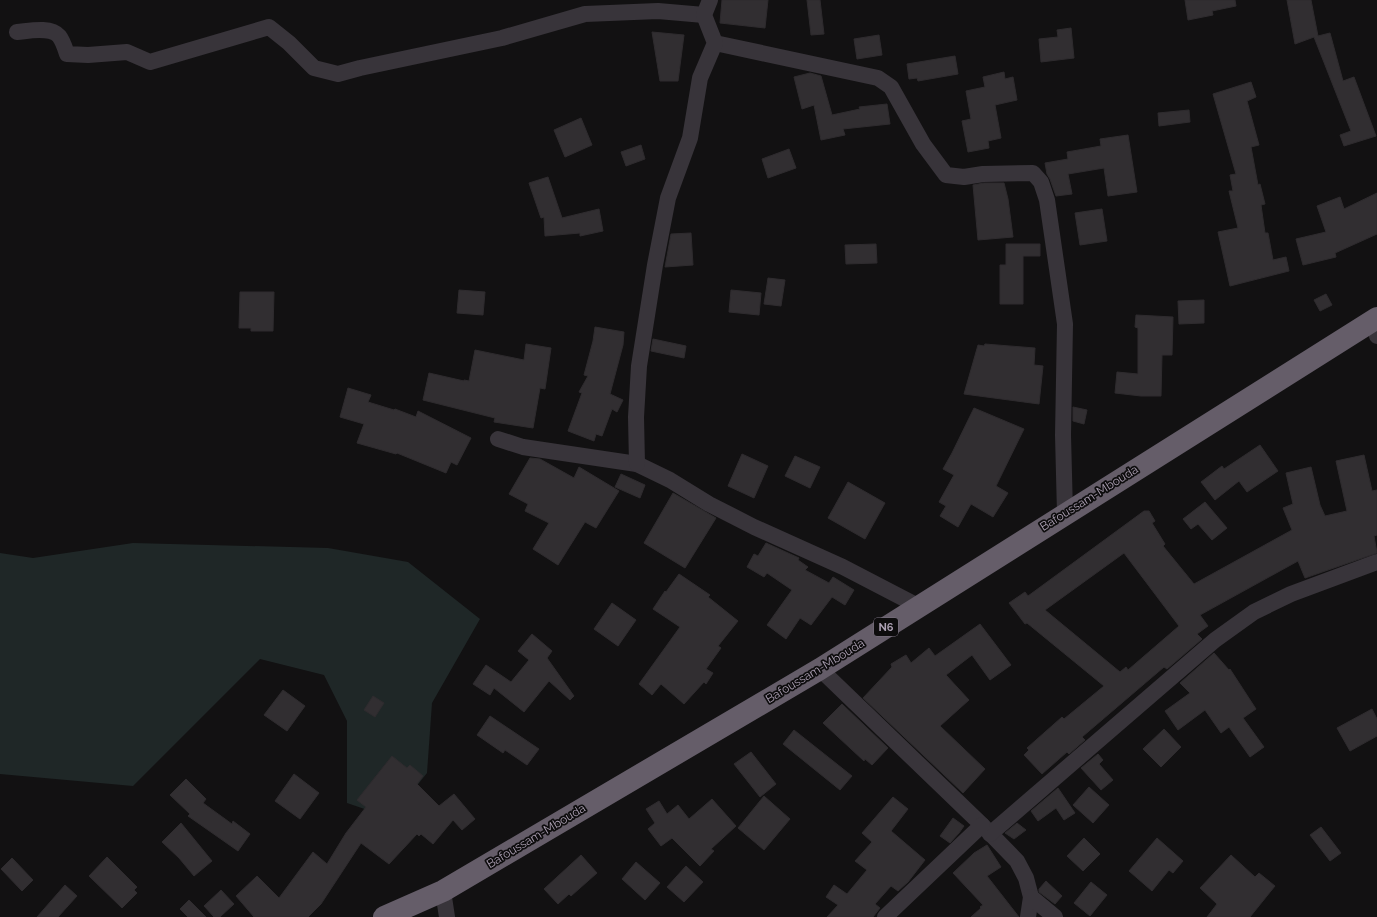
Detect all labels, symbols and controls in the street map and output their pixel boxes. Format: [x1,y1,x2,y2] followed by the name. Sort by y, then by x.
[1037,462,1141,534] street label: Bafoussam-Mbouda
[874,618,898,636] road number: N6
[763,636,867,706] street label: Bafoussam-Mbouda
[484,801,588,871] street label: Bafoussam-Mbouda

